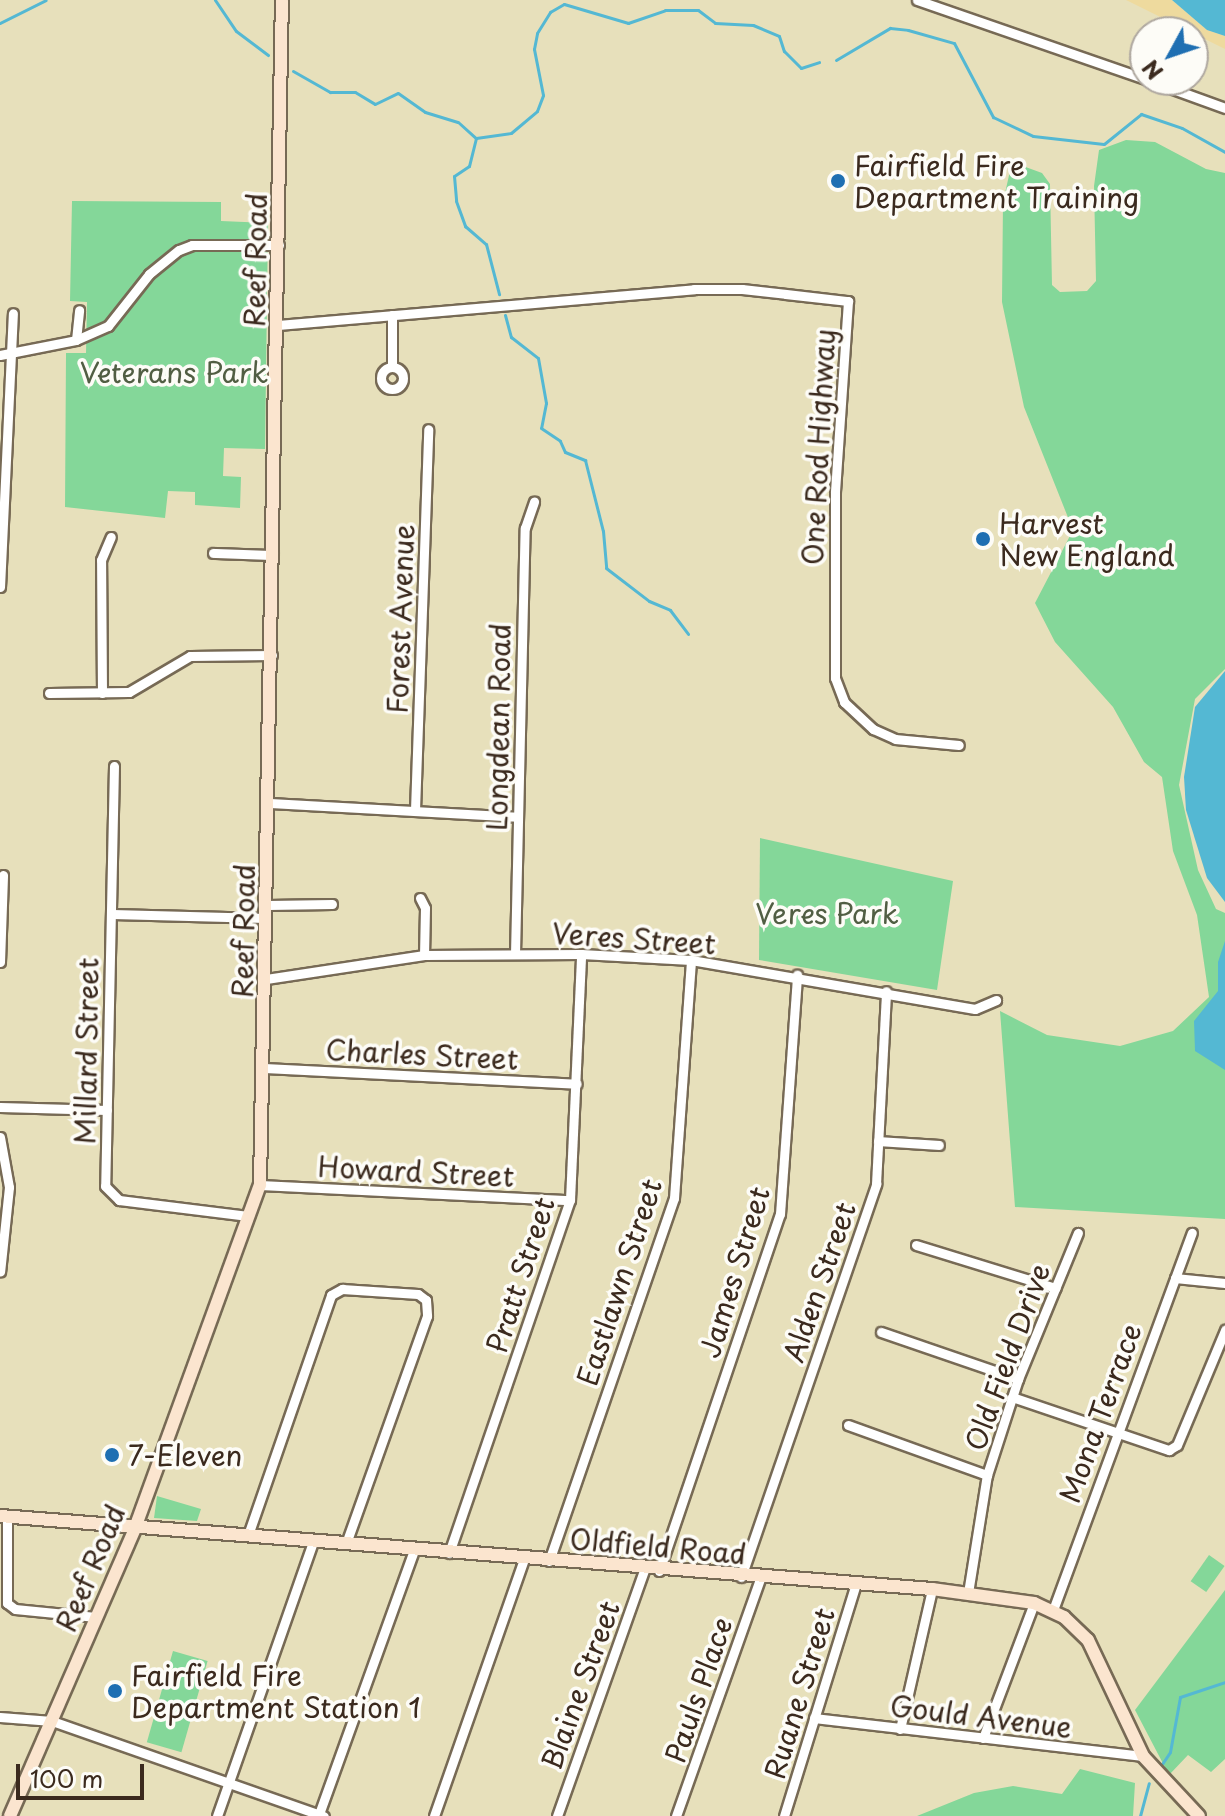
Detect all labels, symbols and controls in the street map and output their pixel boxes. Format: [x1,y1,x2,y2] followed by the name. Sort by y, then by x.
[1129,16,1209,96] north arrow
[1134,53,1170,88] text: N
[854,148,1139,214] place label: Fairfield Fire Department Training
[829,172,847,190] marker: Fairfield Fire Department Training
[237,191,273,329] street label: Reef Road
[795,325,841,569] street label: One Rod Highway
[80,355,268,389] park label: Veterans Park
[999,506,1176,572] place label: Harvest New England
[380,524,420,714] street label: Forest Avenue
[974,530,992,548] marker: Harvest New England
[479,624,517,830] street label: Longdean Road
[225,862,261,1000] street label: Reef Road
[755,896,899,930] park label: Veres Park
[550,915,718,961] street label: Veres Street
[68,956,104,1146] street label: Millard Street
[324,1032,520,1076] street label: Charles Street
[316,1149,516,1193] street label: Howard Street
[570,1175,668,1389] street label: Eastlawn Street
[692,1182,776,1362] street label: James Street
[479,1193,561,1357] street label: Pratt Street
[776,1197,862,1367] street label: Alden Street
[957,1257,1057,1457] street label: Old Field Drive
[1052,1320,1148,1506] street label: Mona Terrace
[128,1438,242,1472] place label: 7-Eleven
[103,1446,121,1464] marker: 7-Eleven
[48,1498,132,1638] street label: Reef Road
[568,1522,748,1570] street label: Oldfield Road
[534,1596,626,1774] street label: Blaine Street
[757,1603,841,1783] street label: Ruane Street
[658,1613,738,1767] street label: Pauls Place
[131,1658,421,1724] place label: Fairfield Fire Department Station 1
[106,1682,124,1700] marker: Fairfield Fire Department Station 1
[888,1688,1074,1744] street label: Gould Avenue
[20,1748,148,1798] scale bar
[30,1760,103,1796] text: 100 m

